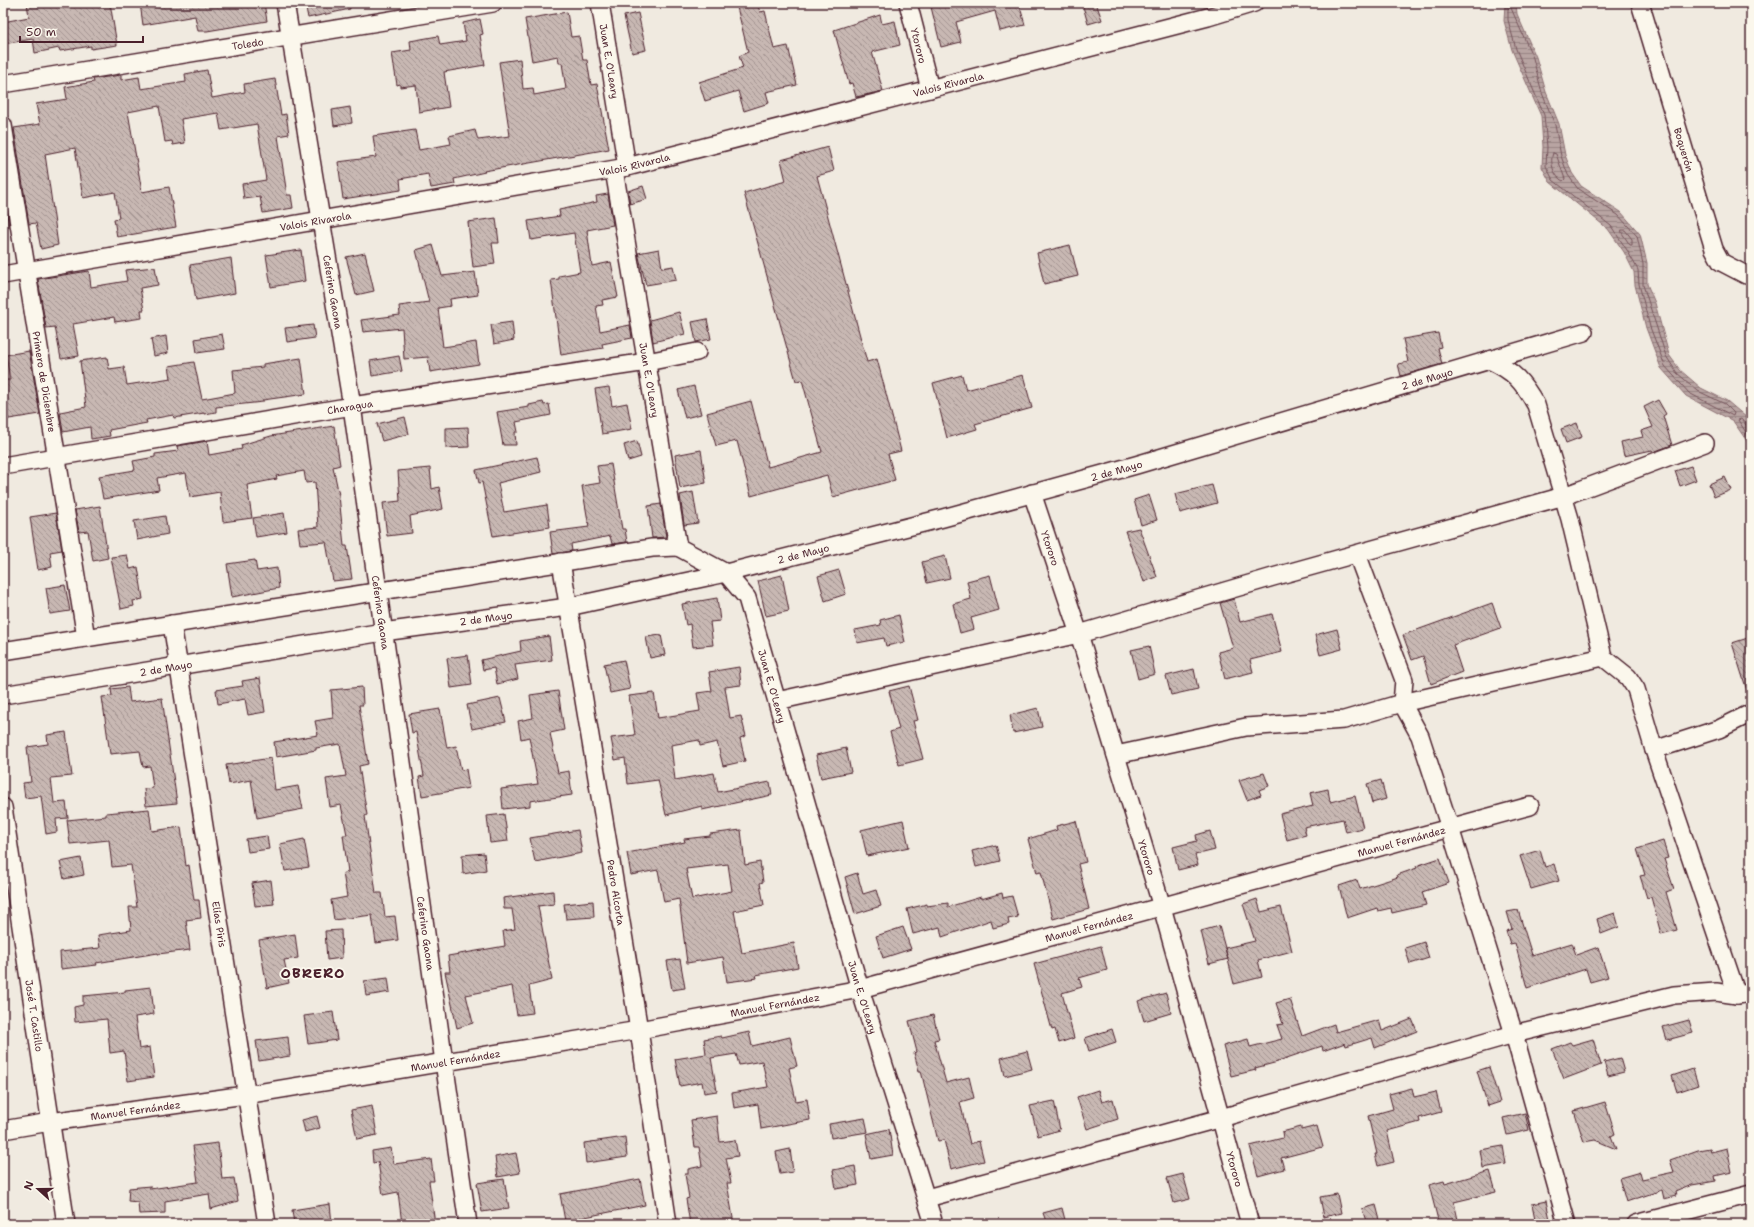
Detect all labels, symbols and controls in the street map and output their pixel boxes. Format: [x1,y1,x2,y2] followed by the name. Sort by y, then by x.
[20,18,143,44] scale bar
[597,23,622,100] street label: Juan E. O'Leary
[26,24,56,40] text: 50 m
[908,27,929,65] street label: Ytororo
[231,35,265,53] street label: Toledo
[912,69,986,100] street label: Valois Rivarola
[1671,126,1696,173] street label: Boquerón
[598,150,672,179] street label: Valois Rivarola
[279,209,353,234] street label: Valois Rivarola
[320,254,345,331] street label: Ceferino Gaona
[29,330,59,434] street label: Primero de Diciembre
[636,342,662,419] street label: Juan E. O'Leary
[1400,365,1454,393] street label: 2 de Mayo
[326,397,375,417] street label: Charagua
[1089,458,1144,484] street label: 2 de Mayo
[1038,529,1062,567] street label: Ytororo
[776,541,831,567] street label: 2 de Mayo
[369,574,392,651] street label: Ceferino Gaona
[459,609,513,629] street label: 2 de Mayo
[755,648,789,725] street label: Juan E. O'Leary
[139,658,193,679] street label: 2 de Mayo
[1356,823,1447,860] street label: Manuel Fernández
[1135,838,1158,877] street label: Ytororo
[604,859,628,927] street label: Pedro Alcorta
[414,895,437,972] street label: Ceferino Gaona
[209,900,229,948] street label: Elías Piris
[1044,909,1135,945] street label: Manuel Fernández
[845,959,880,1036] street label: Juan E. O'Leary
[281,964,345,982] district label: OBRERO
[22,979,46,1053] street label: José T. Castillo
[729,991,821,1020] street label: Manuel Fernández
[410,1047,502,1075] street label: Manuel Fernández
[90,1098,181,1123] street label: Manuel Fernández
[1223,1150,1245,1189] street label: Ytororo
[18,1169,58,1209] north arrow
[21,1179,38,1192] text: N

